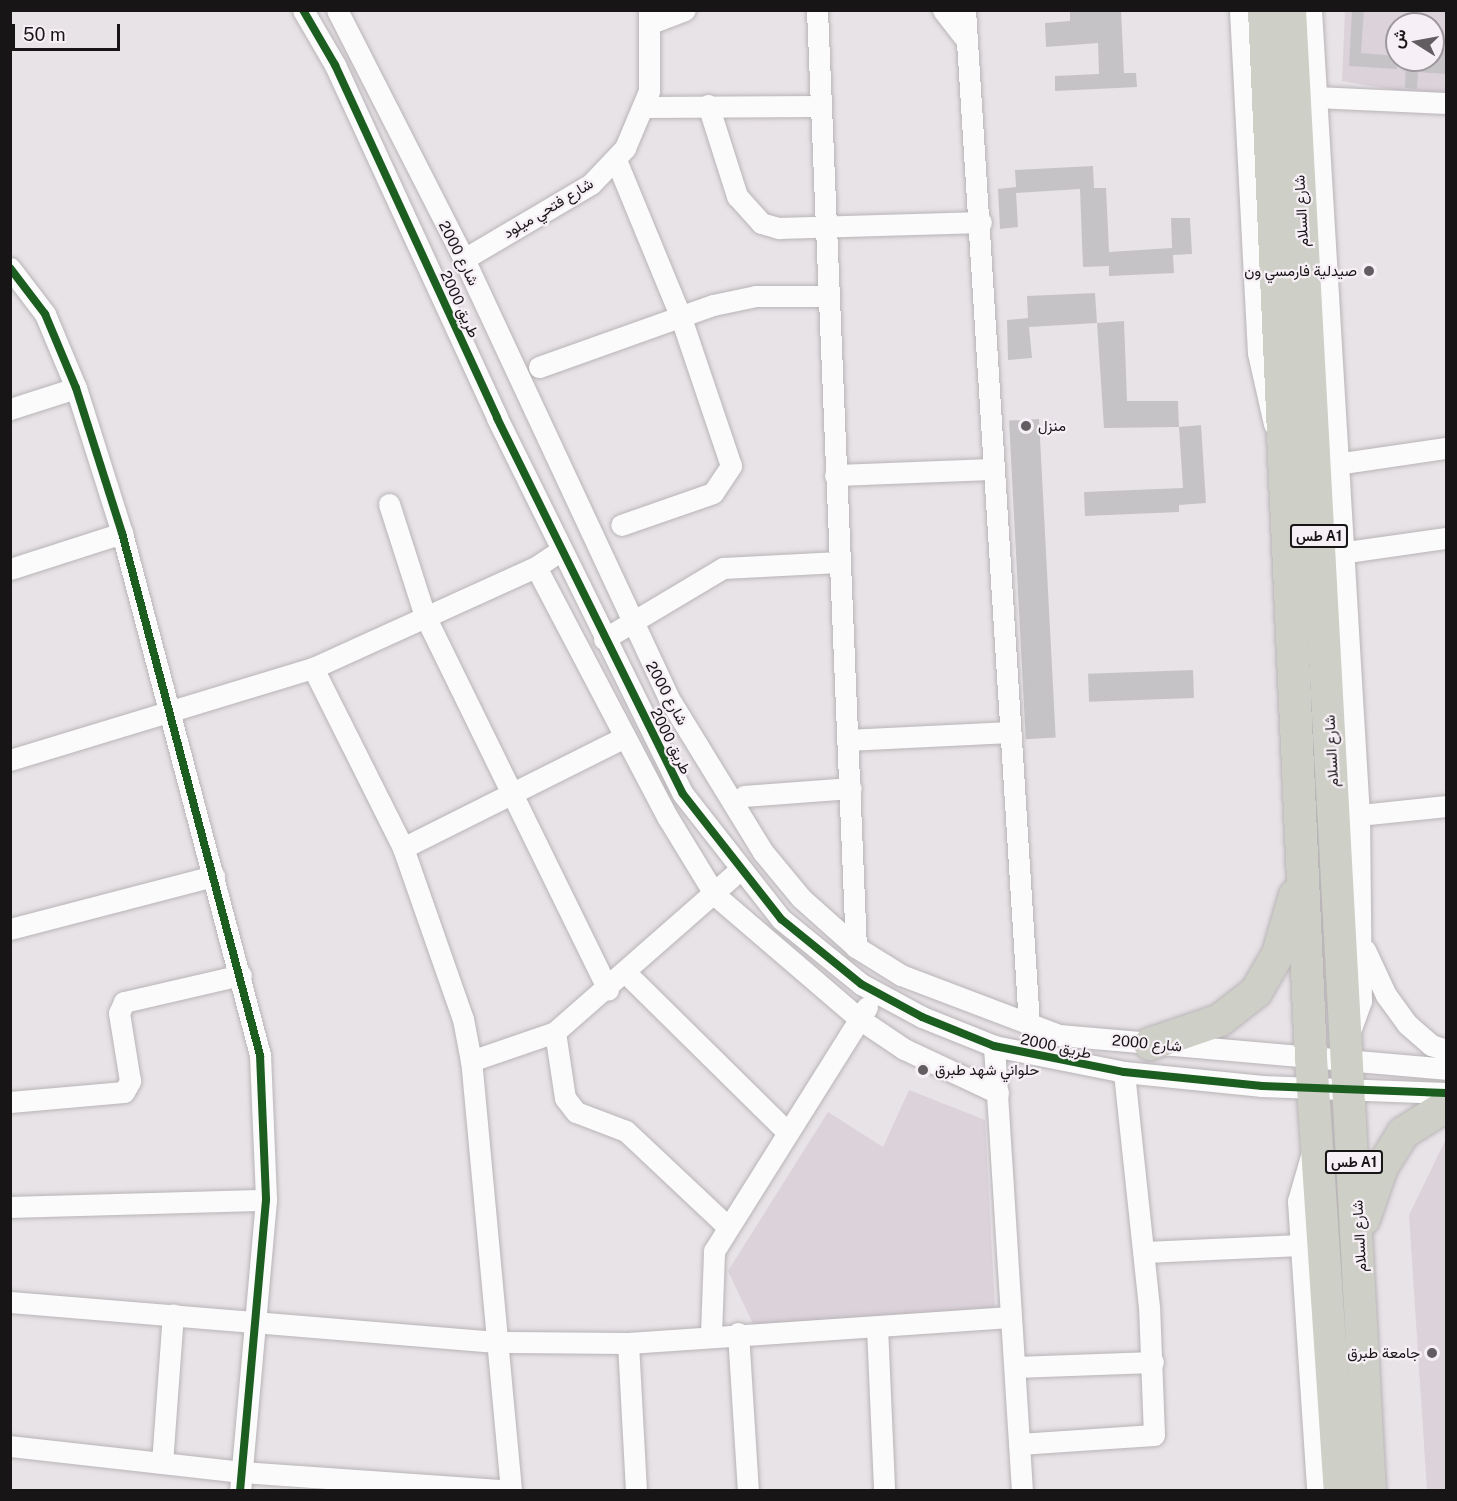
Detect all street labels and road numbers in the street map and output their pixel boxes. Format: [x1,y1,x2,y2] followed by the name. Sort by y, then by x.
[500,174,596,242] street label: شارع فتحي ميلود
[1290,174,1312,248] street label: شارع السلام
[435,218,483,288] street label: شارع 2000
[437,268,483,340] street label: طريق 2000
[1289,525,1349,547] road number: طس A1
[642,658,692,728] street label: شارع 2000
[647,705,695,777] street label: طريق 2000
[1320,714,1342,788] street label: شارع السلام
[1019,1030,1093,1062] street label: طريق 2000
[1111,1031,1183,1055] street label: شارع 2000
[1324,1151,1384,1173] road number: طس A1
[1348,1199,1370,1273] street label: شارع السلام

